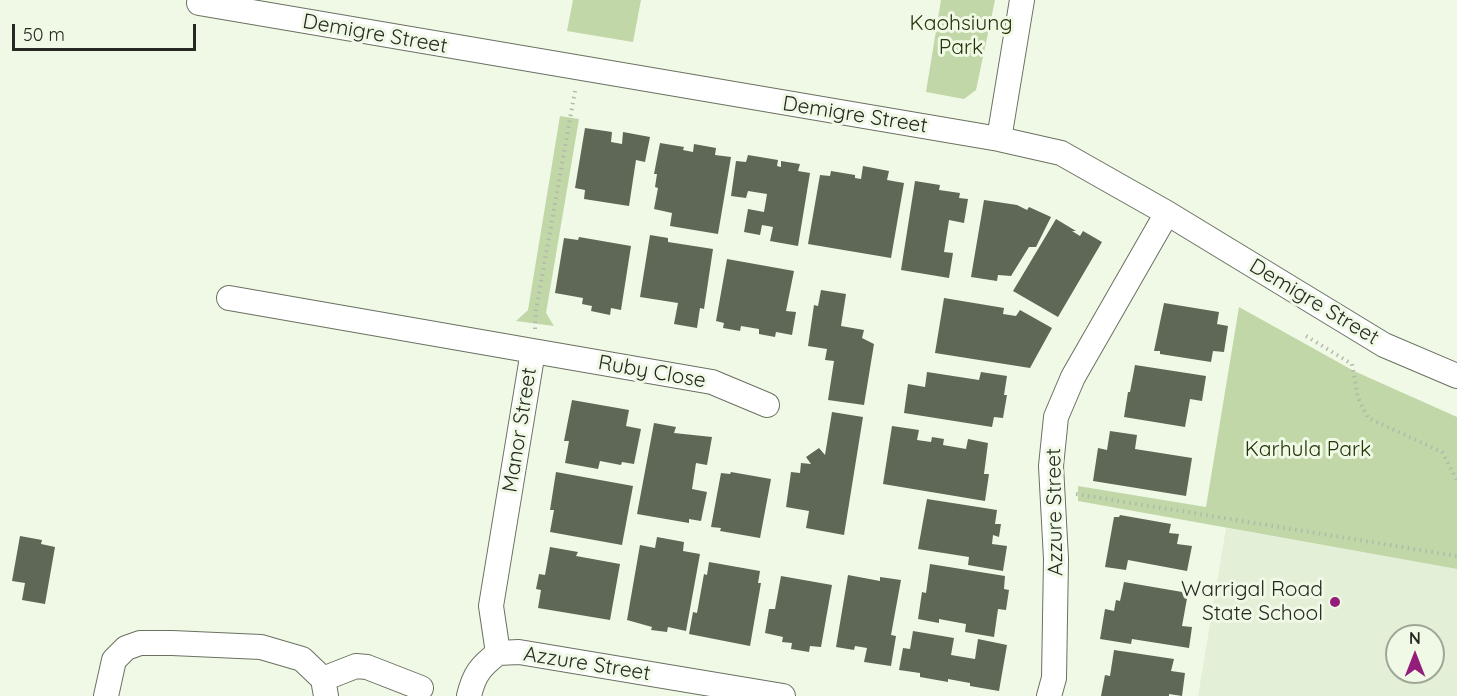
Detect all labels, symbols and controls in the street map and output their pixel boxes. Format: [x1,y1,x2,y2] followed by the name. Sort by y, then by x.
[301,9,449,59] street label: Demigre Street
[909,11,1013,61] park label: Kaohsiung Park
[15,12,200,50] scale bar
[23,23,65,46] text: 50 m
[781,91,929,139] street label: Demigre Street
[1245,253,1383,351] street label: Demigre Street
[596,350,708,394] street label: Ruby Close
[498,366,542,494] street label: Manor Street
[1245,437,1371,463] park label: Karhula Park
[1041,448,1069,576] street label: Azzure Street
[1181,577,1323,627] place label: Warrigal Road State School
[1328,595,1342,609] marker: Warrigal Road State School
[1385,624,1445,684] north arrow
[1409,628,1421,648] text: N
[522,642,652,686] street label: Azzure Street

